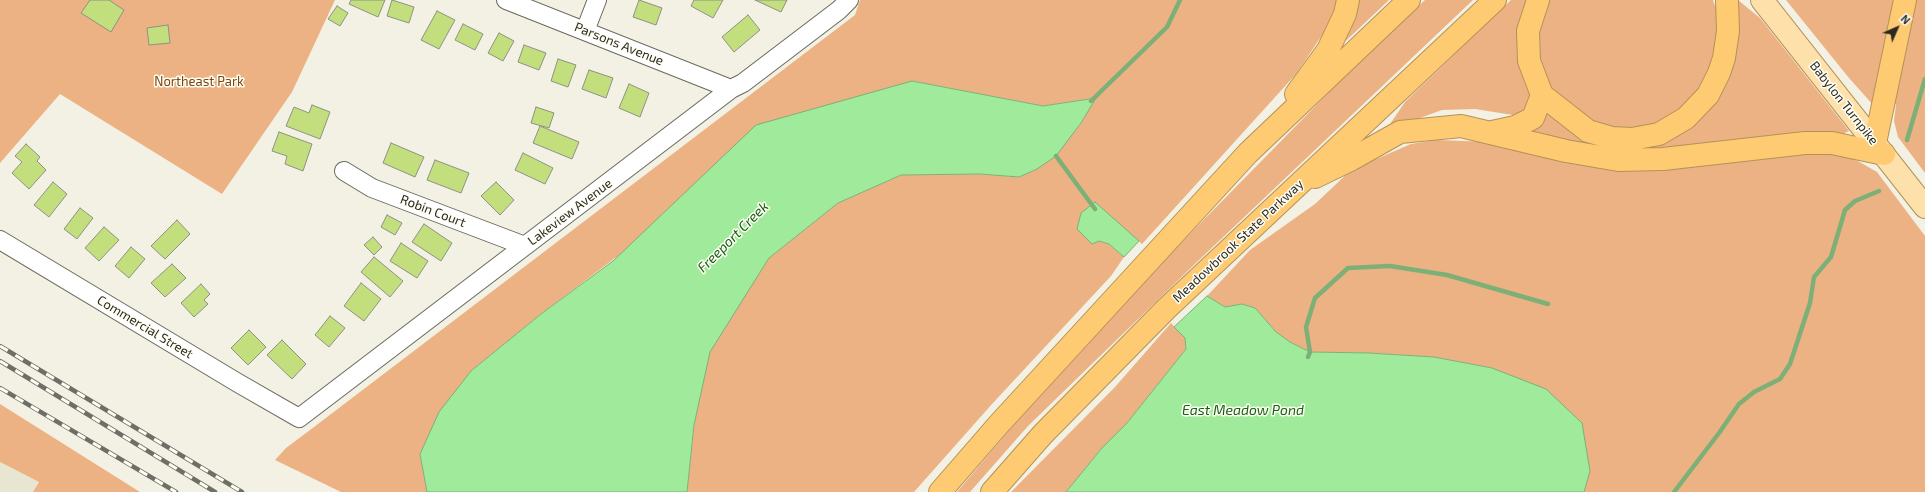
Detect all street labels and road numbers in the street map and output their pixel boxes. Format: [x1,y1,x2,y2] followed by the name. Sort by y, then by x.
[572,19,666,69] street label: Parsons Avenue
[1806,58,1882,148] street label: Babylon Turnpike
[525,175,615,249] street label: Lakeview Avenue
[1169,176,1307,306] street label: Meadowbrook State Parkway
[398,191,468,231] street label: Robin Court
[94,292,196,362] street label: Commercial Street

